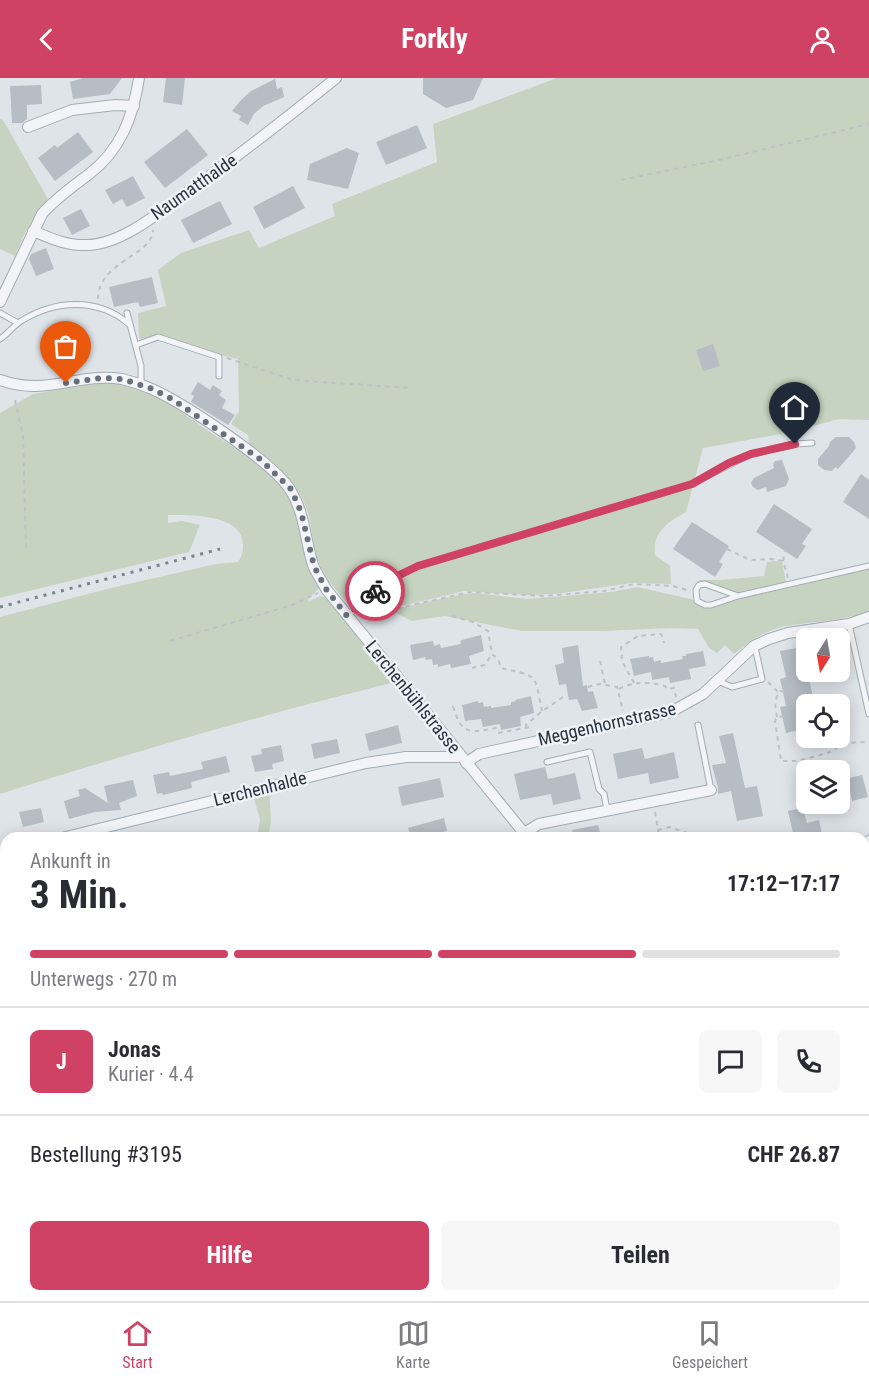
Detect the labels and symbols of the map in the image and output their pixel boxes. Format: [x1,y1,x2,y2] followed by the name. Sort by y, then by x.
[147,149,241,224] street label: Naumatthalde
[40,321,91,383] pin
[769,382,820,444] pin
[345,561,405,621] courier
[796,628,850,682] north arrow
[361,636,465,757] street label: Lerchenbühlstrasse
[536,697,678,750] street label: Meggenhornstrasse
[211,767,309,810] street label: Lerchenhalde

